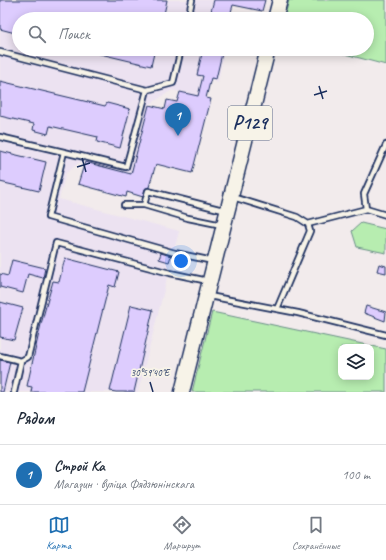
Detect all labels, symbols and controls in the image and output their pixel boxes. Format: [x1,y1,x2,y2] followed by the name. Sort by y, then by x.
[12,12,374,56] search box
[26,23,48,45] icon: search
[58,25,90,44] text: Поиск
[165,103,191,136] pin: 1
[228,106,272,140] road number: Р129
[171,251,191,271] your location
[338,344,374,380] map controls
[338,344,374,380] button: layers
[131,366,171,379] text: 30°59'40"E
[16,408,54,429] text: Рядом
[54,457,105,476] text: Строй Ка
[26,467,32,483] text: 1
[342,467,370,483] text: 100 m
[54,476,194,492] text: Магазин · вуліца Фядзюнінскага
[46,514,71,552] tab: Карта
[164,514,200,552] tab: Маршрут
[292,514,340,552] tab: Сохранённые

